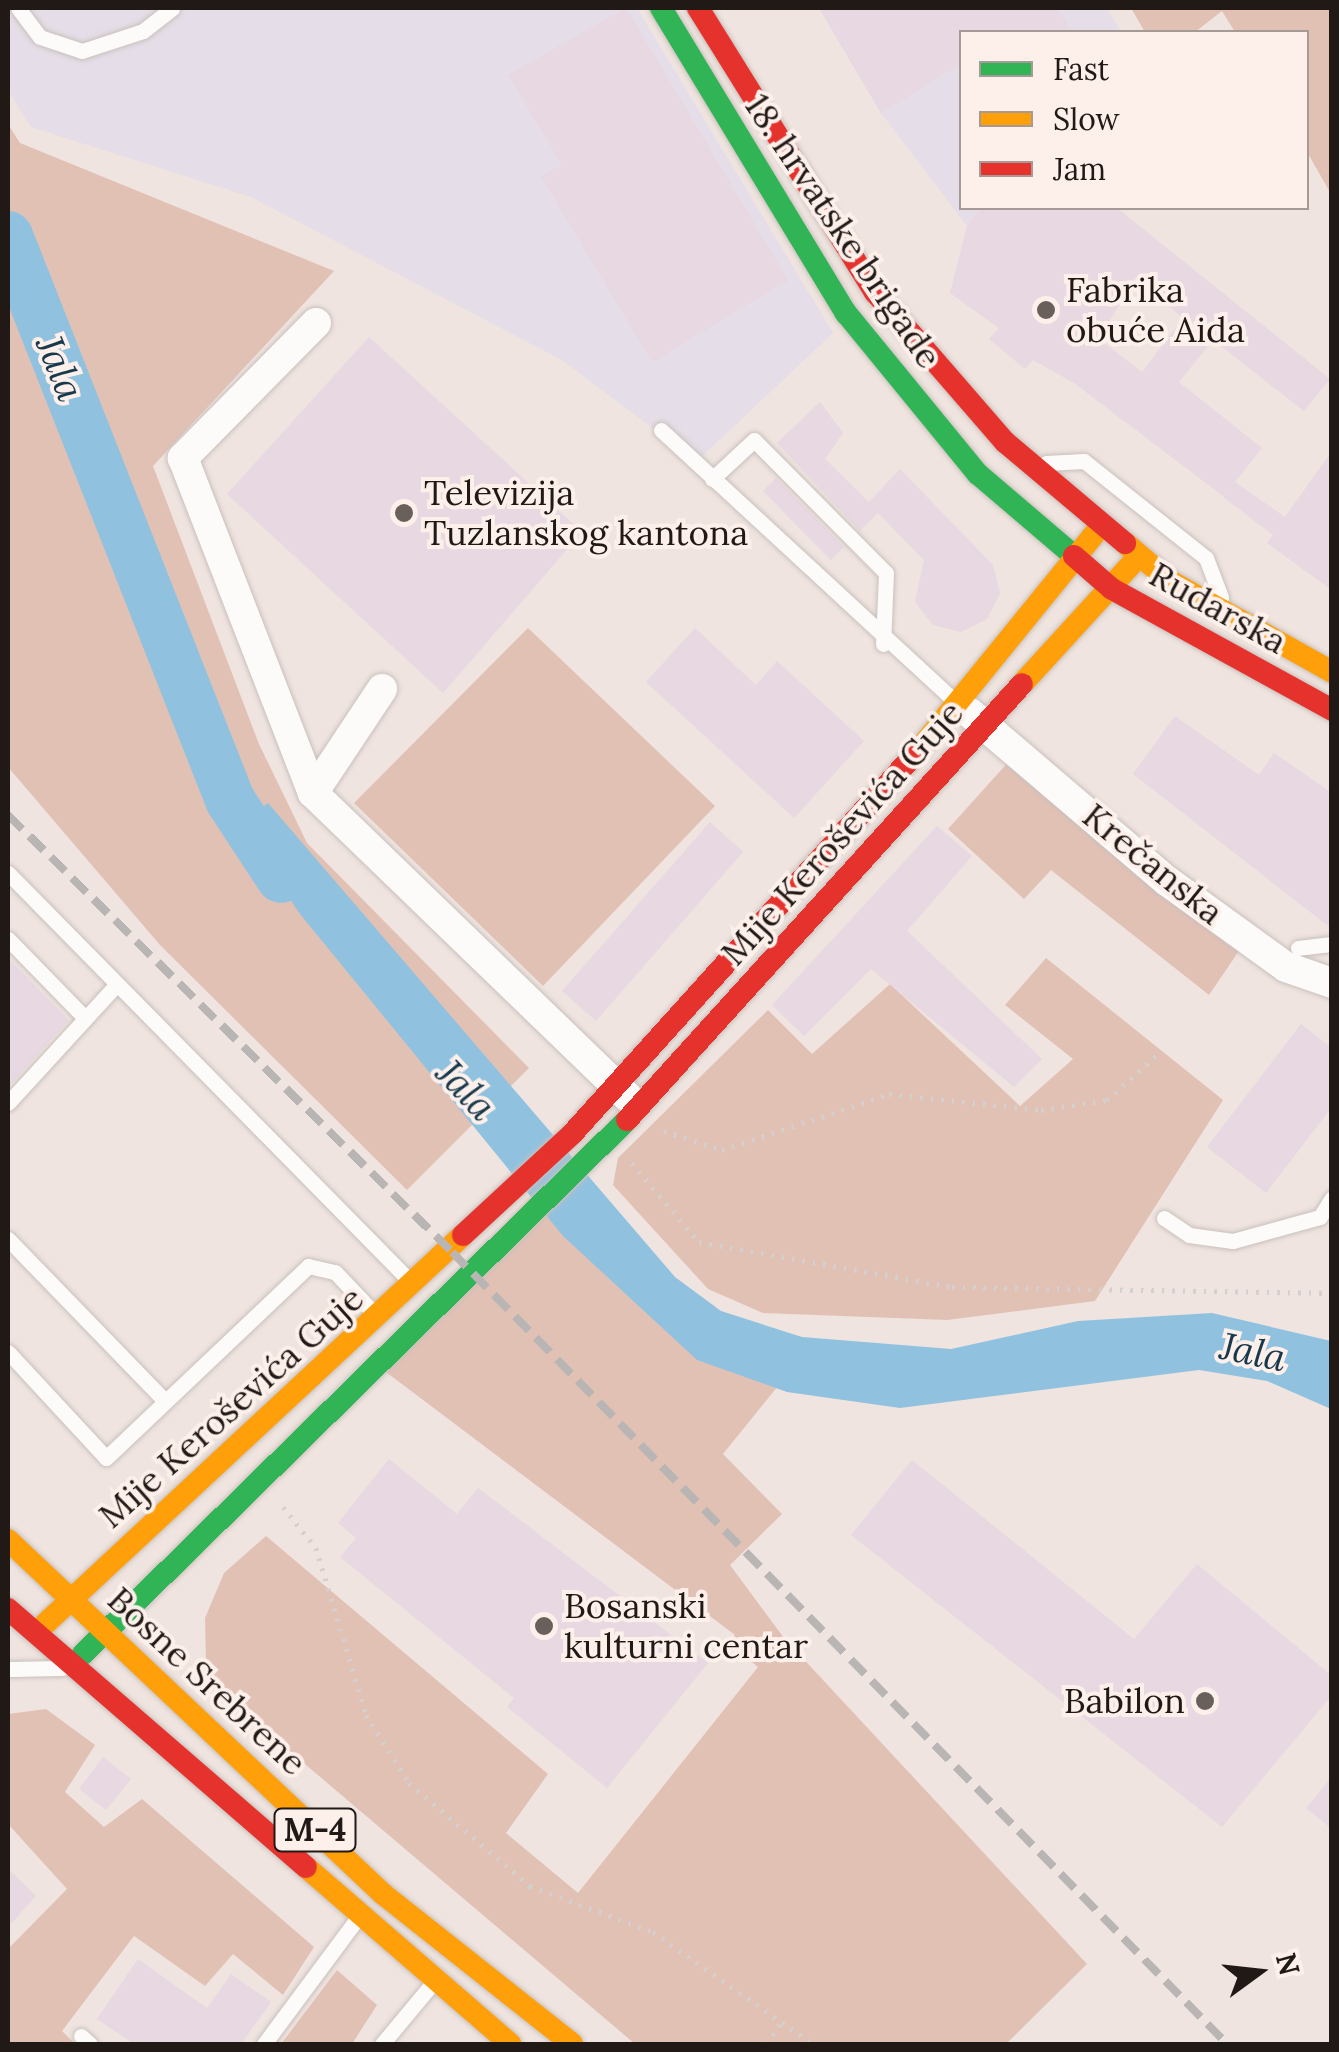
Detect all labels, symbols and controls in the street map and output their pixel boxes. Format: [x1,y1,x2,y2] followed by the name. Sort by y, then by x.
[959,30,1309,210] legend
[1053,50,1109,88] text: Fast
[736,86,950,376] street label: 18. hrvatske brigade
[1053,100,1119,138] text: Slow
[1053,150,1106,188] text: Jam
[1066,269,1245,351] place label: Fabrika obuće Aida
[1035,299,1057,321] marker: Fabrika obuće Aida
[27,329,93,407] water label: Jala
[424,472,748,554] place label: Televizija Tuzlanskog kantona
[393,502,415,524] marker: Televizija Tuzlanskog kantona
[1142,553,1294,663] street label: Rudarska
[712,692,972,974] street label: Mije Keroševića Guje
[1074,795,1232,933] street label: Krečanska
[427,1050,505,1130] water label: Jala
[90,1277,372,1537] street label: Mije Keroševića Guje
[1216,1323,1290,1381] water label: Jala
[99,1578,315,1784] street label: Bosne Srebrene
[564,1585,808,1667] place label: Bosanski kulturni centar
[533,1615,555,1637] marker: Bosanski kulturni centar
[1064,1680,1185,1722] place label: Babilon
[1194,1690,1216,1712] marker: Babilon
[272,1803,358,1857] road number: M-4
[1209,1922,1309,2022] north arrow
[1268,1949,1308,1979] text: N

